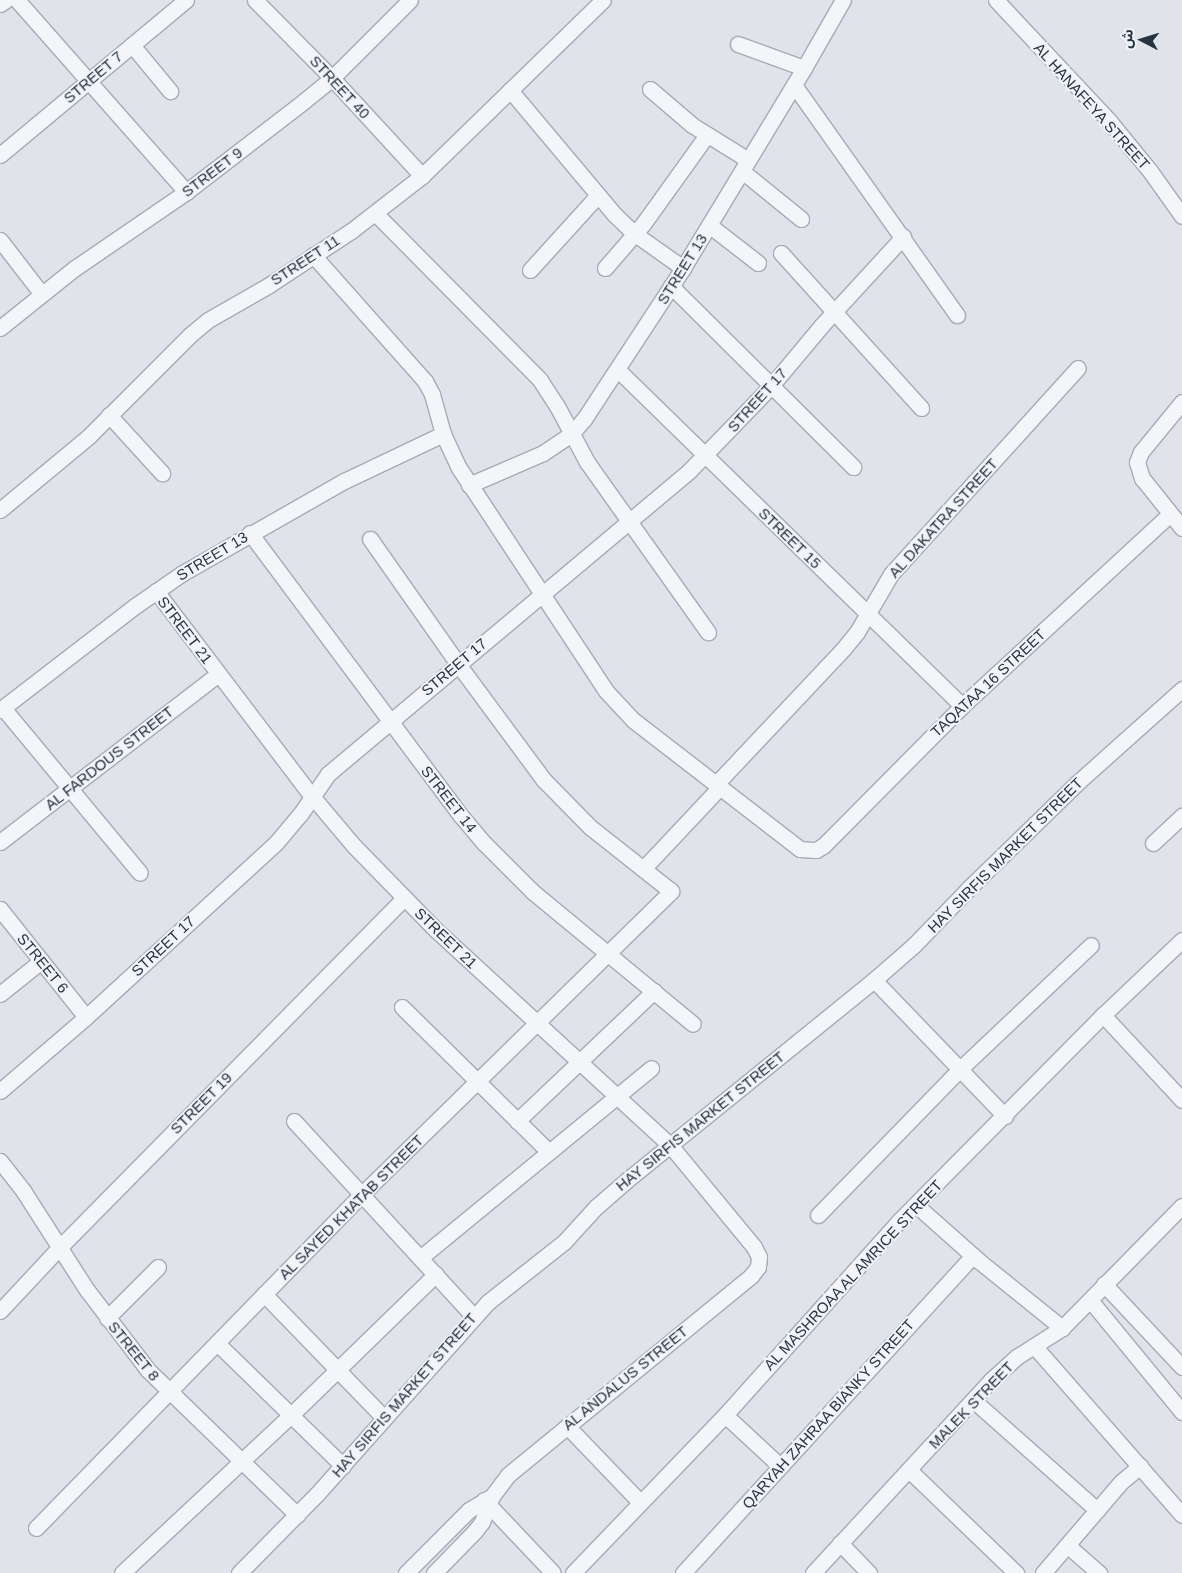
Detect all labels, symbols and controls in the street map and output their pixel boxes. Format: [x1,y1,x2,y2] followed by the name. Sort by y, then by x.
[1117,15,1167,65] north arrow
[1118,28,1136,49] text: ش
[1030,38,1154,174] street label: AL HANAFEYA STREET
[60,47,126,107] street label: STREET 7
[306,52,374,122] street label: STREET 40
[178,143,246,201] street label: STREET 9
[653,230,711,308] street label: STREET 13
[267,231,343,289] street label: STREET 11
[724,364,790,436] street label: STREET 17
[884,454,1002,582] street label: AL DAKATRA STREET
[755,504,825,572] street label: STREET 15
[173,528,251,584] street label: STREET 13
[154,593,216,667] street label: STREET 21
[927,625,1049,741] street label: TAQATAA 16 STREET
[418,634,490,700] street label: STREET 17
[41,702,177,814] street label: AL FARDOUS STREET
[417,762,481,836] street label: STREET 14
[924,774,1086,936] street label: HAY SIRFIS MARKET STREET
[411,904,481,972] street label: STREET 21
[128,912,198,980] street label: STREET 17
[13,929,73,997] street label: STREET 6
[612,1047,788,1195] street label: HAY SIRFIS MARKET STREET
[166,1068,236,1138] street label: STREET 19
[275,1131,427,1283] street label: AL SAYED KHATAB STREET
[759,1175,947,1375] street label: AL MASHROAA AL AMRICE STREET
[328,1309,480,1481] street label: HAY SIRFIS MARKET STREET
[738,1315,918,1513] street label: QARYAH ZAHRAA BIANKY STREET
[104,1317,164,1385] street label: STREET 8
[558,1322,692,1434] street label: AL ANDALUS STREET
[925,1358,1017,1452] street label: MALEK STREET

